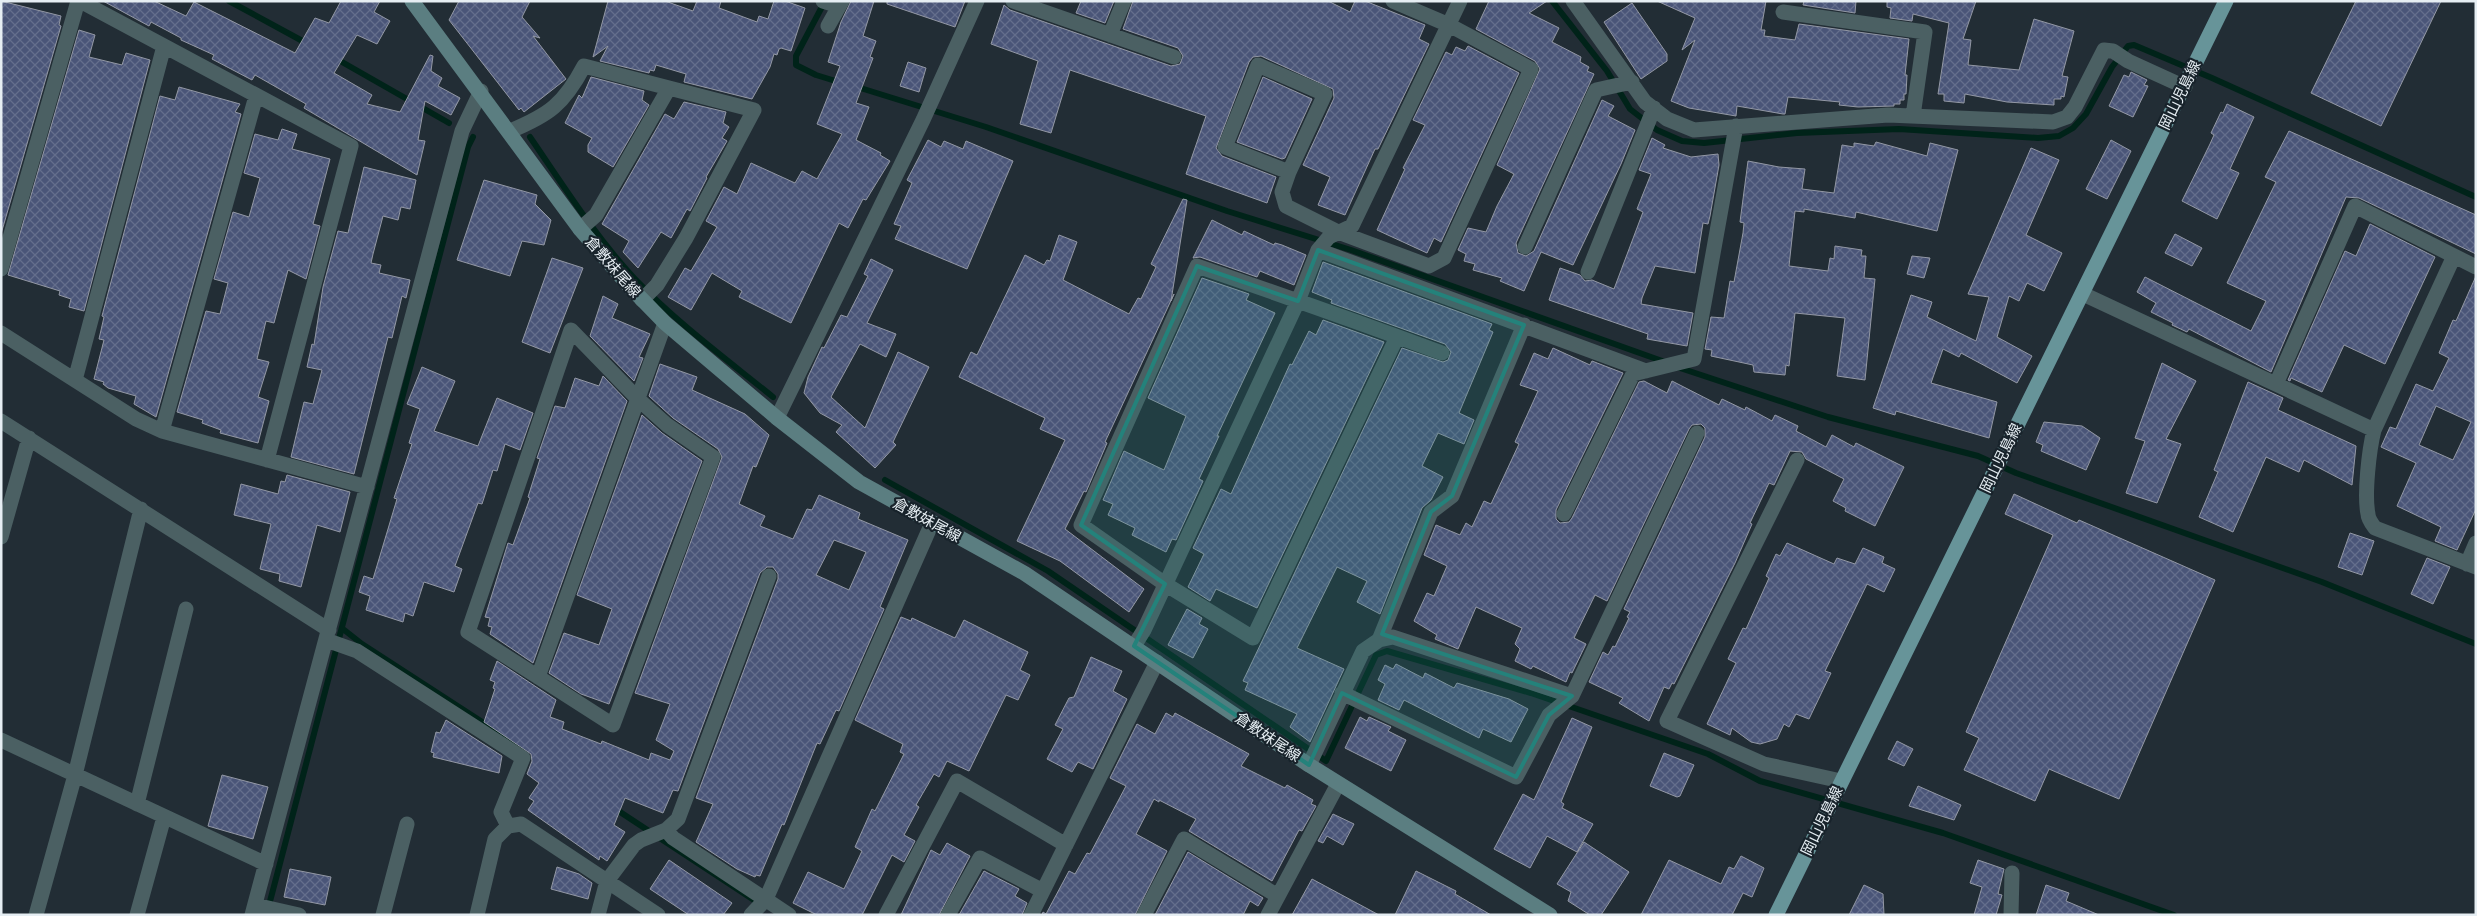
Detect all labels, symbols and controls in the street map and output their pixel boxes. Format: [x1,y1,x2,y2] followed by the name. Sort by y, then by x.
[2155,57,2205,133] street label: 岡山児島線
[582,232,645,301] street label: 倉敷妹尾線
[1976,420,2026,496] street label: 岡山児島線
[890,493,965,546] street label: 倉敷妹尾線
[1232,708,1305,765] street label: 倉敷妹尾線
[1797,783,1847,859] street label: 岡山児島線

